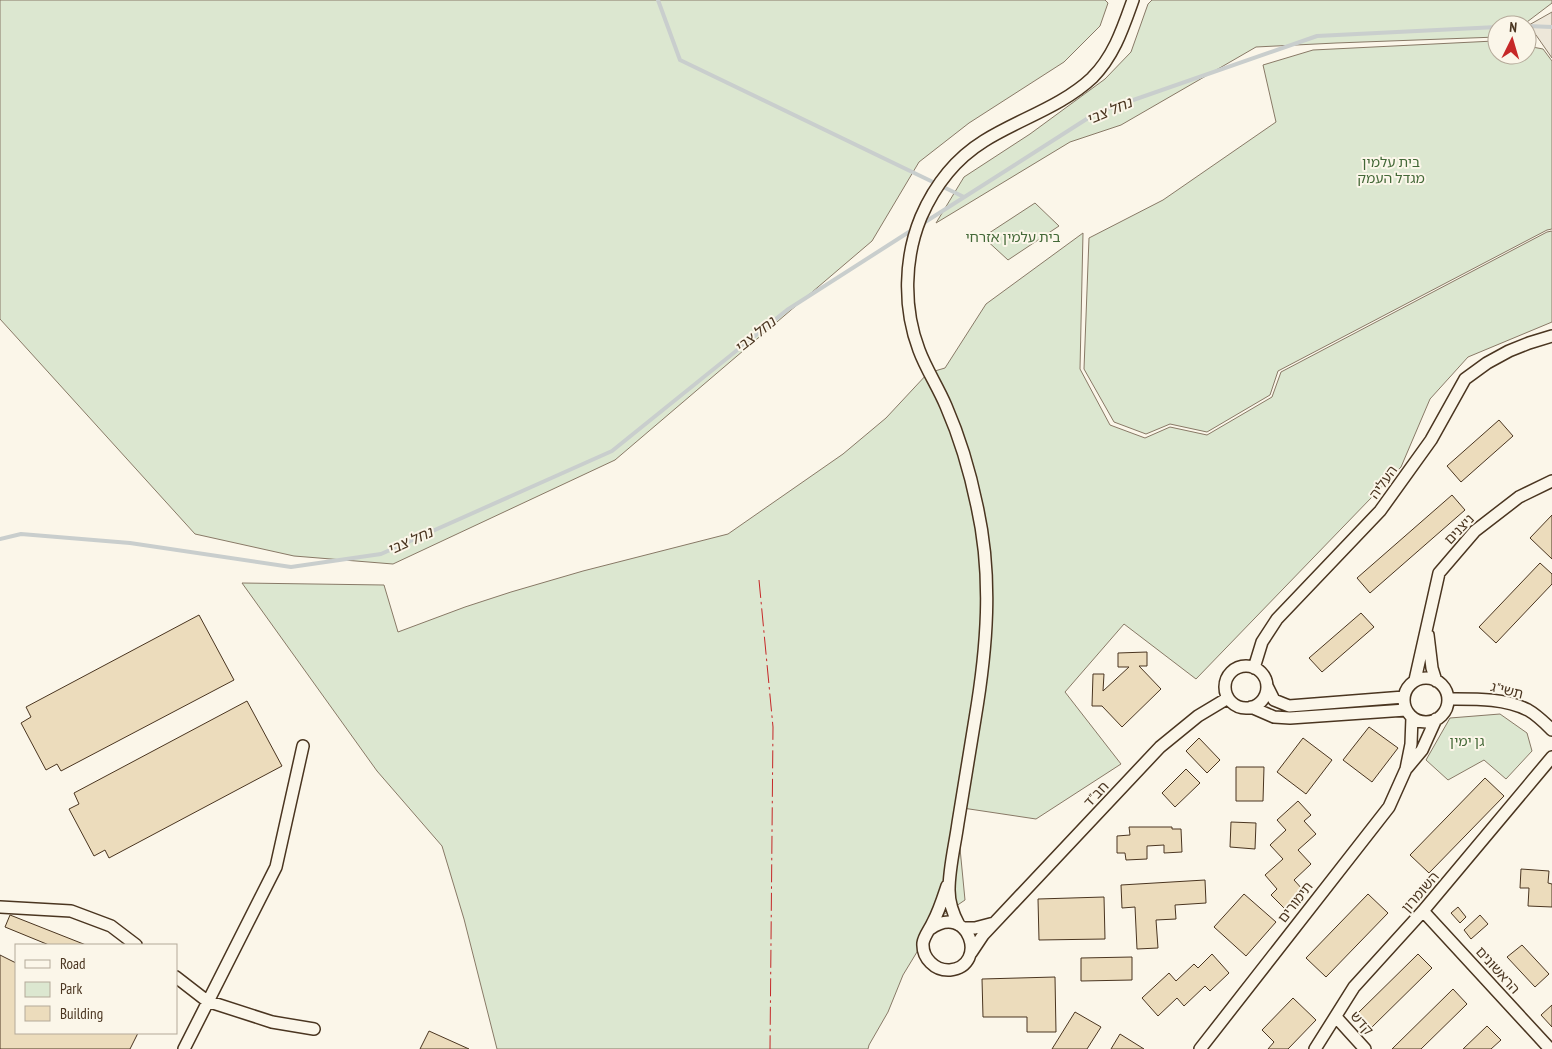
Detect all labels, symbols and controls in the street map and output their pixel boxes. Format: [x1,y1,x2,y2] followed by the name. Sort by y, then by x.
[1487,15,1537,65] north arrow
[1509,18,1518,36] text: N
[1083,92,1136,129] water label: נחל צבי
[1357,153,1425,187] park label: בית עלמין מגדל העמק
[965,228,1061,246] park label: בית עלמין אזרחי
[730,311,780,357] water label: נחל צבי
[1365,462,1401,502] street label: העליה
[1440,510,1478,548] street label: ניצנים
[384,522,437,559] water label: נחל צבי
[1489,677,1525,703] street label: תשי"ג
[1450,732,1484,750] park label: גן ימין
[1080,777,1112,811] street label: חב"ד
[1397,868,1443,916] street label: השומרון
[1273,878,1317,926] street label: תימורים
[1472,943,1524,997] street label: הראשונים
[15,944,178,1034] legend
[60,954,86,973] text: Road
[60,979,82,998] text: Park
[60,1004,103,1023] text: Building
[1346,1007,1378,1039] street label: קדש

